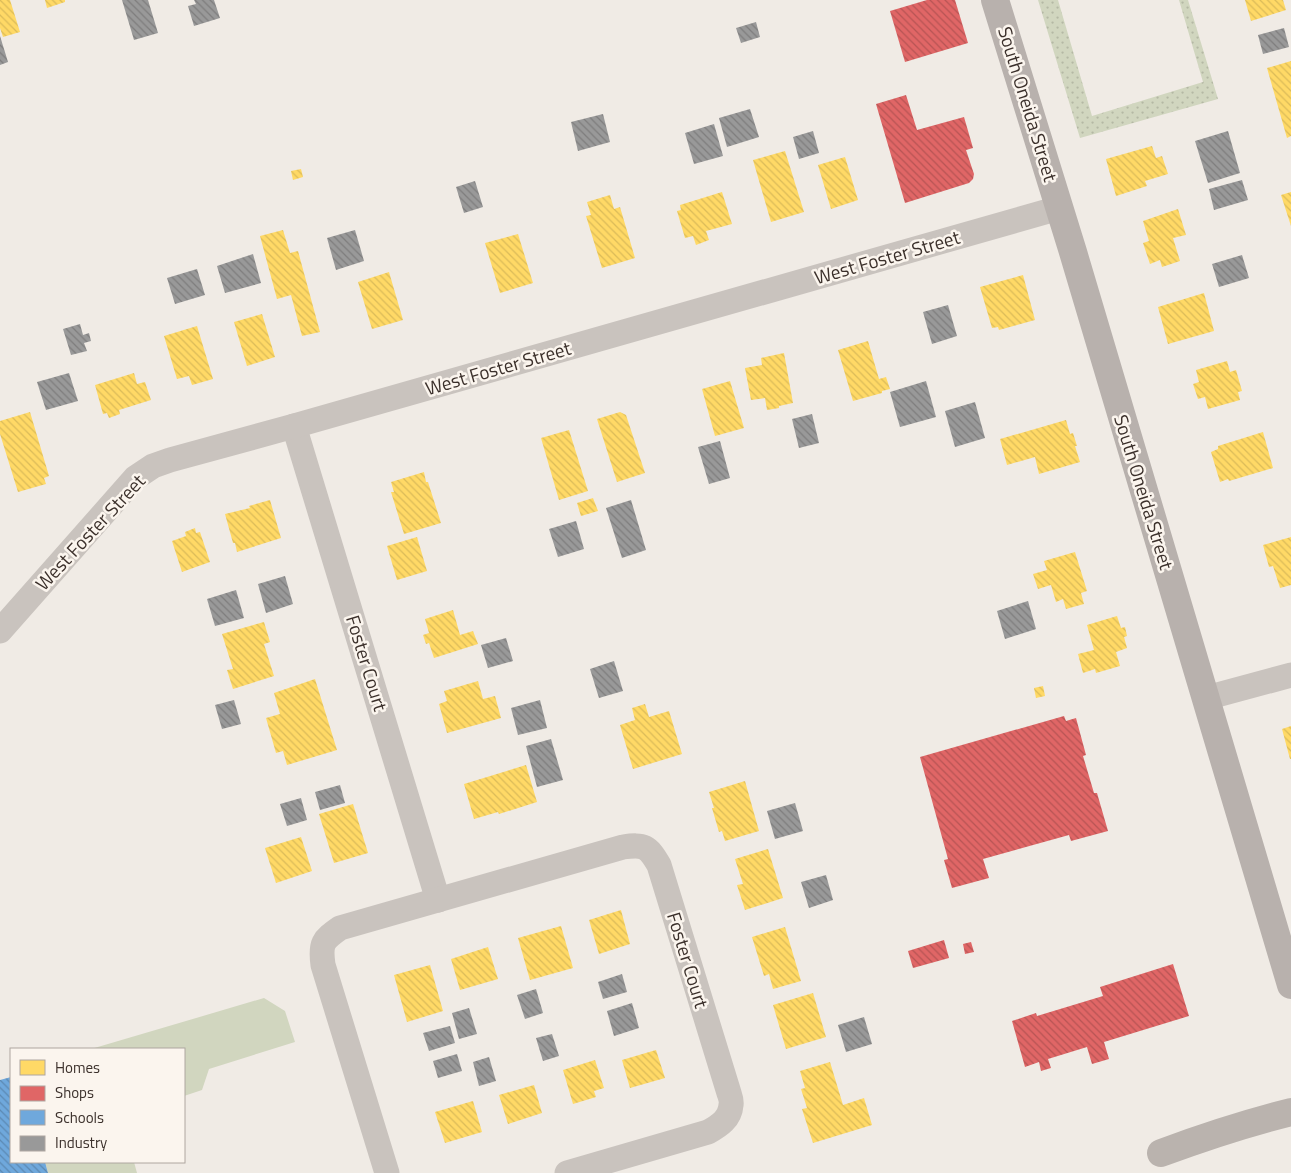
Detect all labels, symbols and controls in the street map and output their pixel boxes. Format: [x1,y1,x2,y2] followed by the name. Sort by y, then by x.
[991,23,1066,185] street label: South Oneida Street
[811,222,963,291] street label: West Foster Street
[422,333,574,402] street label: West Foster Street
[1107,411,1182,573] street label: South Oneida Street
[28,467,152,596] street label: West Foster Street
[339,611,396,715] street label: Foster Court
[660,908,717,1012] street label: Foster Court
[10,1048,185,1163] legend
[55,1056,100,1079] text: Homes
[55,1081,94,1104] text: Shops
[55,1106,104,1129] text: Schools
[55,1131,107,1154] text: Industry

